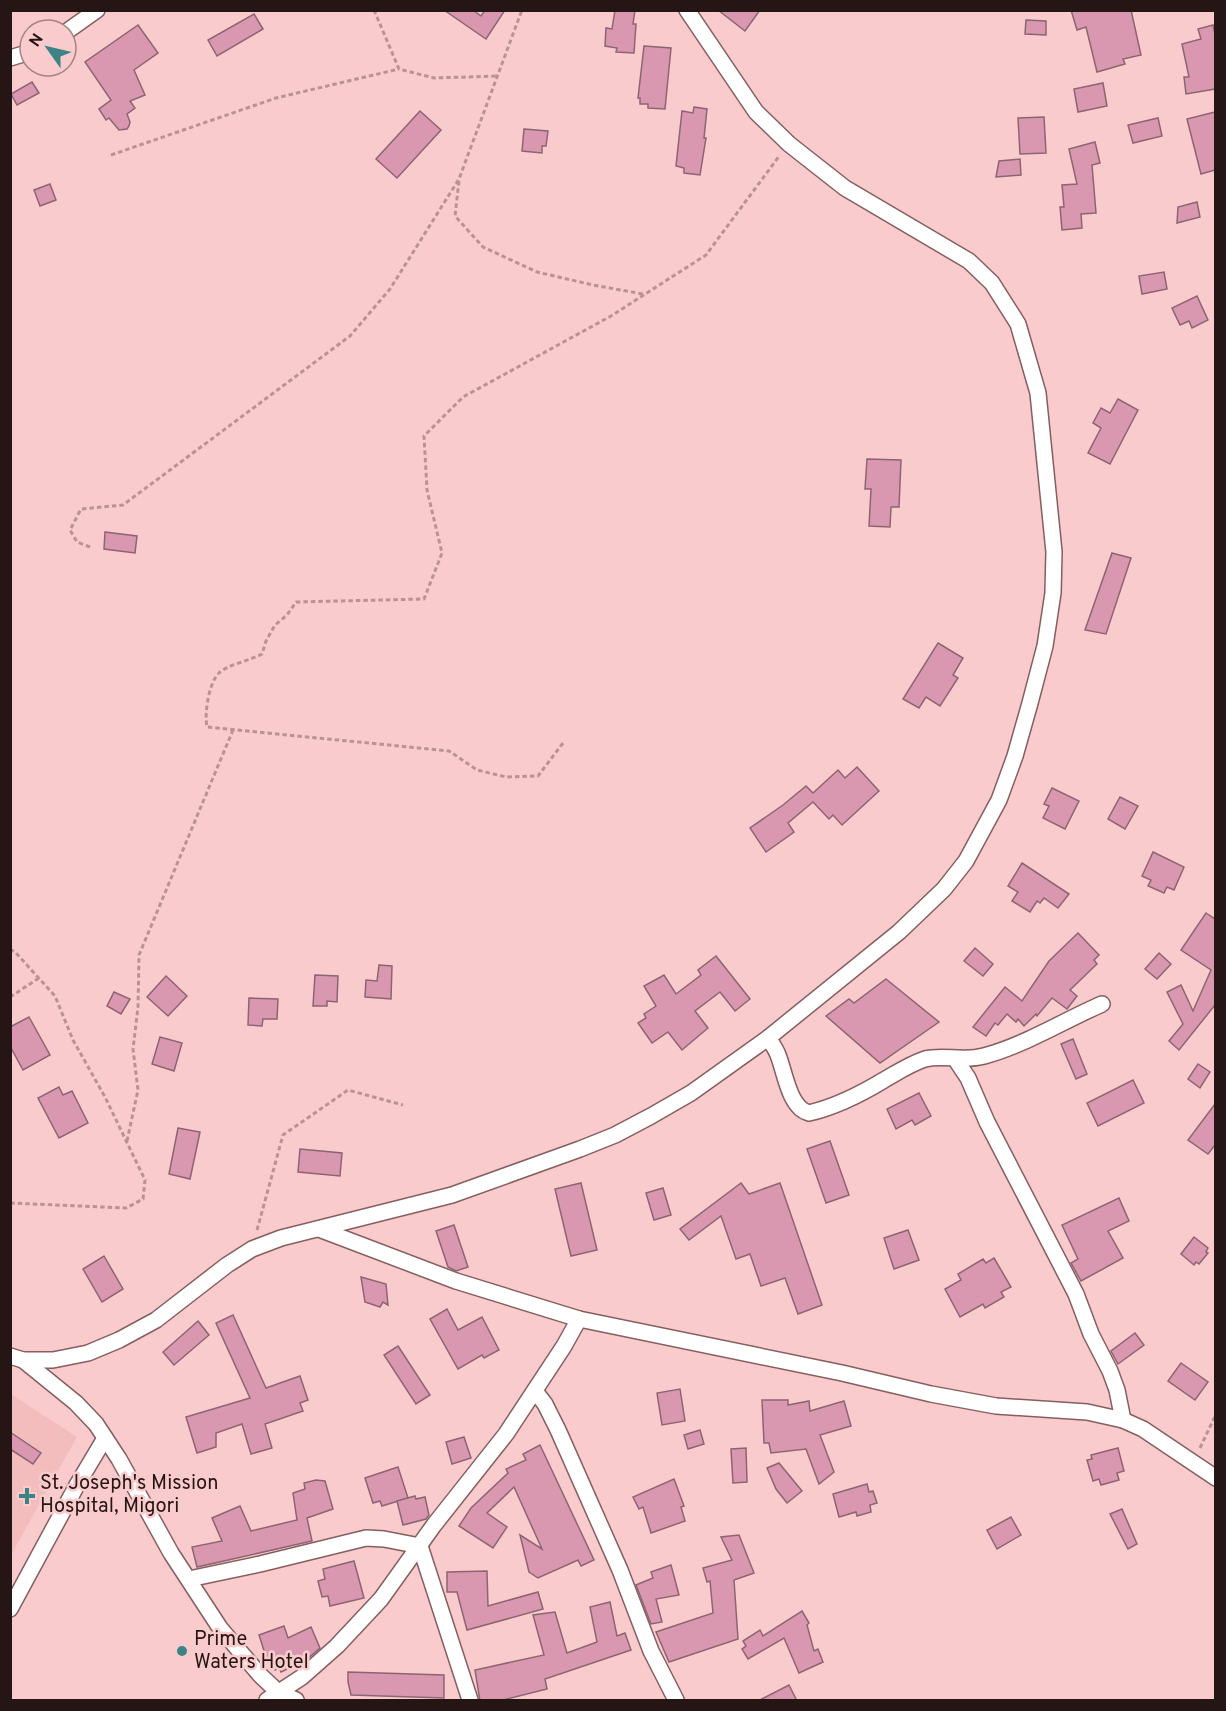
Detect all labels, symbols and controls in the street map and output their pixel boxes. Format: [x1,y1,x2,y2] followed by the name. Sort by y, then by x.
[18,18,78,78] north arrow
[26,30,49,51] text: N
[40,1471,218,1520] place label: St. Joseph's Mission Hospital, Migori
[18,1487,36,1505] marker: St. Joseph's Mission Hospital, Migori
[194,1627,309,1676] place label: Prime Waters Hotel
[175,1644,189,1658] marker: Prime Waters Hotel

